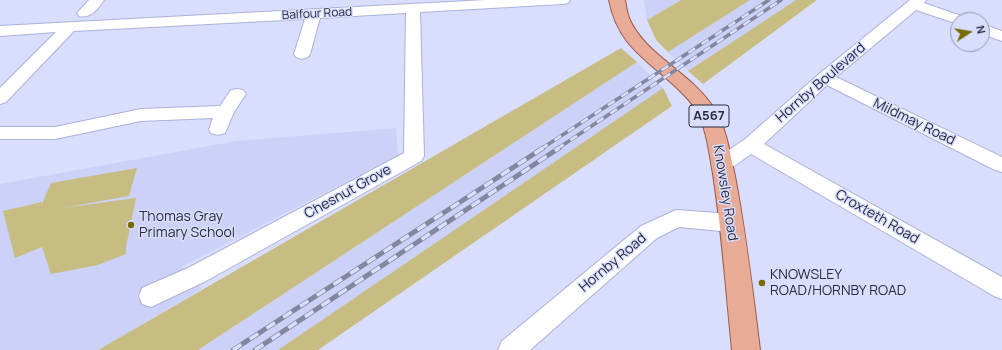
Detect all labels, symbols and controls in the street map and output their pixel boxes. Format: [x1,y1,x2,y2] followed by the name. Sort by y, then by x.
[282,5,352,23] street label: Balfour Road
[950,12,990,52] north arrow
[973,24,989,35] text: N
[773,39,869,127] street label: Hornby Boulevard
[870,95,958,149] street label: Mildmay Road
[689,105,729,127] road number: A567
[709,144,741,242] street label: Knowsley Road
[302,161,394,223] street label: Chesnut Grove
[832,186,922,248] street label: Croxteth Road
[139,209,235,242] place label: Thomas Gray Primary School
[126,220,136,230] marker: Thomas Gray Primary School
[576,230,650,296] street label: Hornby Road
[770,267,906,300] place label: KNOWSLEY ROAD/HORNBY ROAD
[757,278,767,288] marker: KNOWSLEY ROAD/HORNBY ROAD

